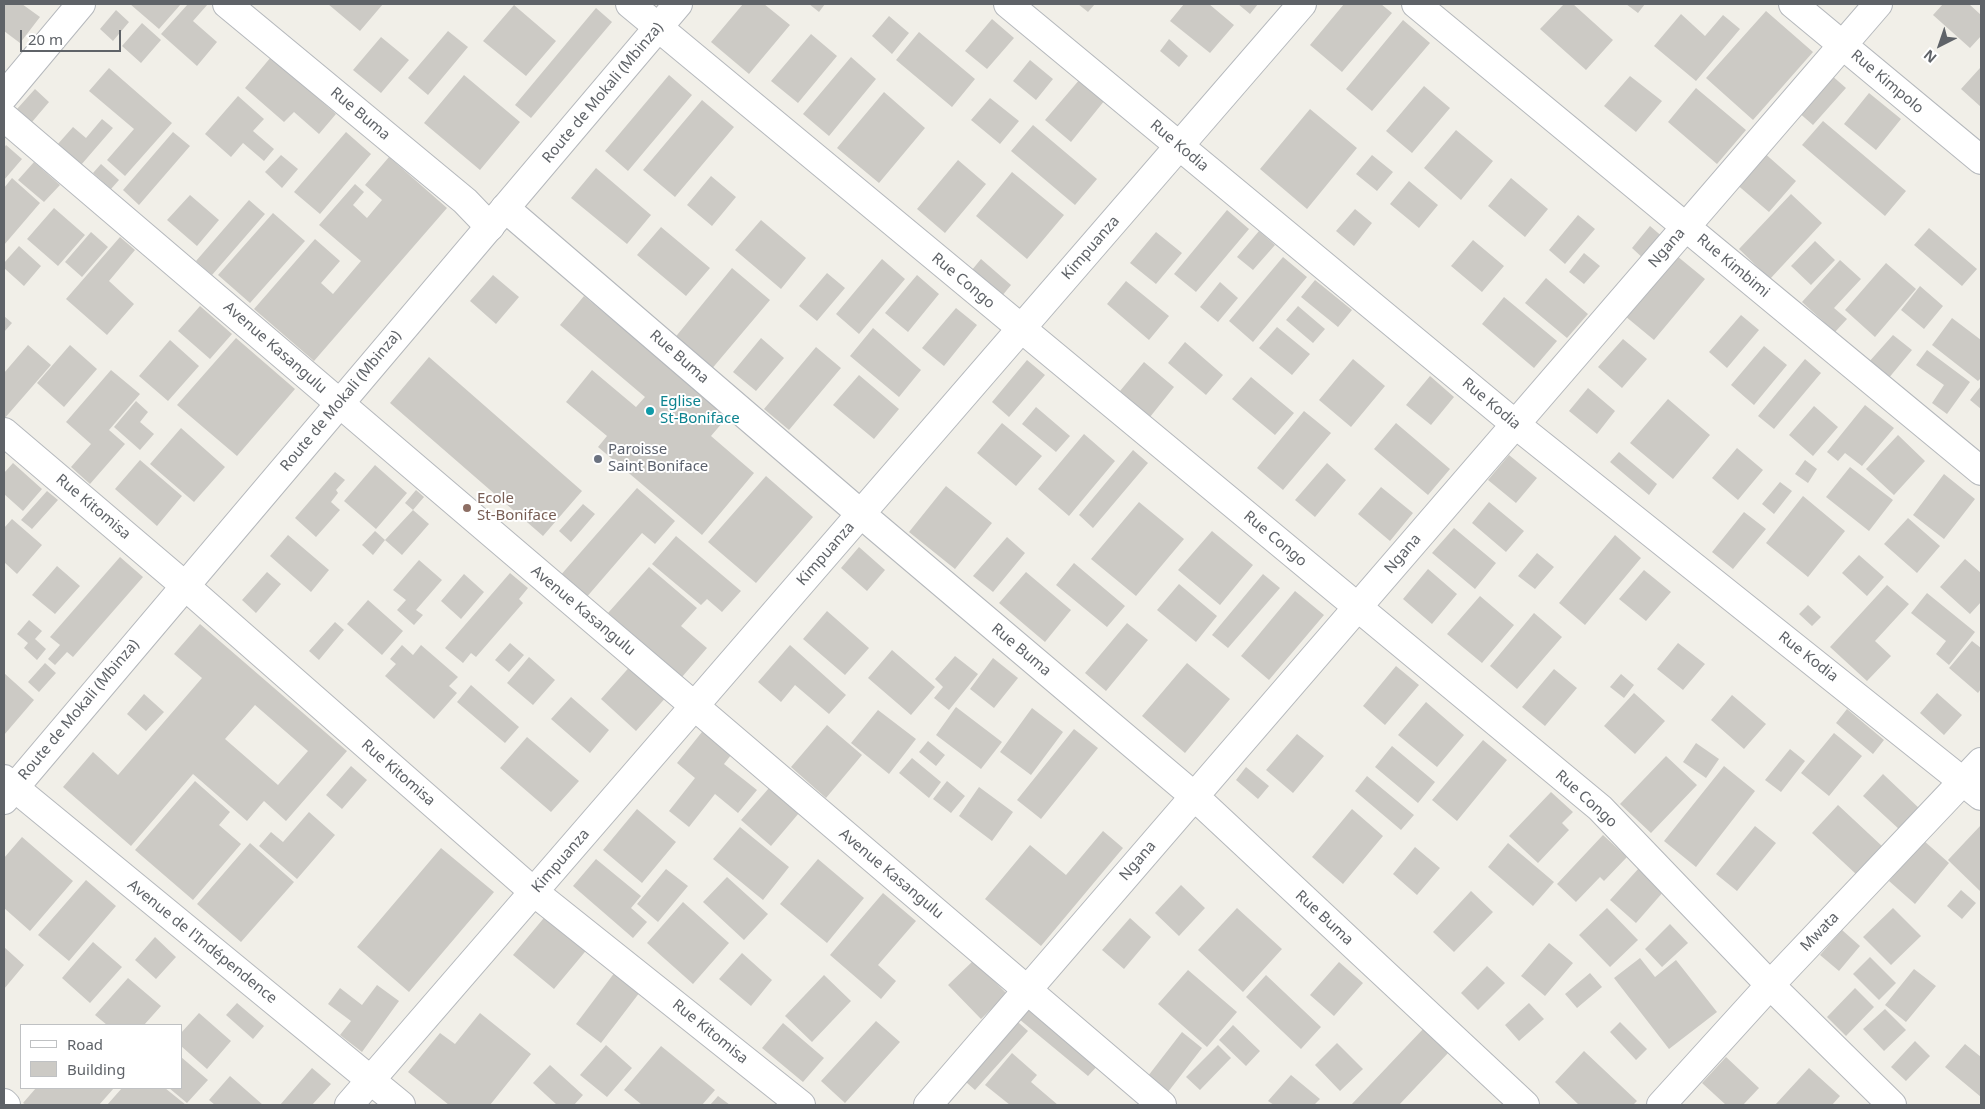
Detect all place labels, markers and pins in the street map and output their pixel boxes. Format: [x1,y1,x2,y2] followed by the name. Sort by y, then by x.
[660,393,740,428] place label: Eglise St-Boniface
[644,405,656,417] marker: Eglise St-Boniface
[608,441,708,476] place label: Paroisse Saint Boniface
[592,453,604,465] marker: Paroisse Saint Boniface
[477,490,557,525] place label: Ecole St-Boniface
[461,502,473,514] marker: Ecole St-Boniface

